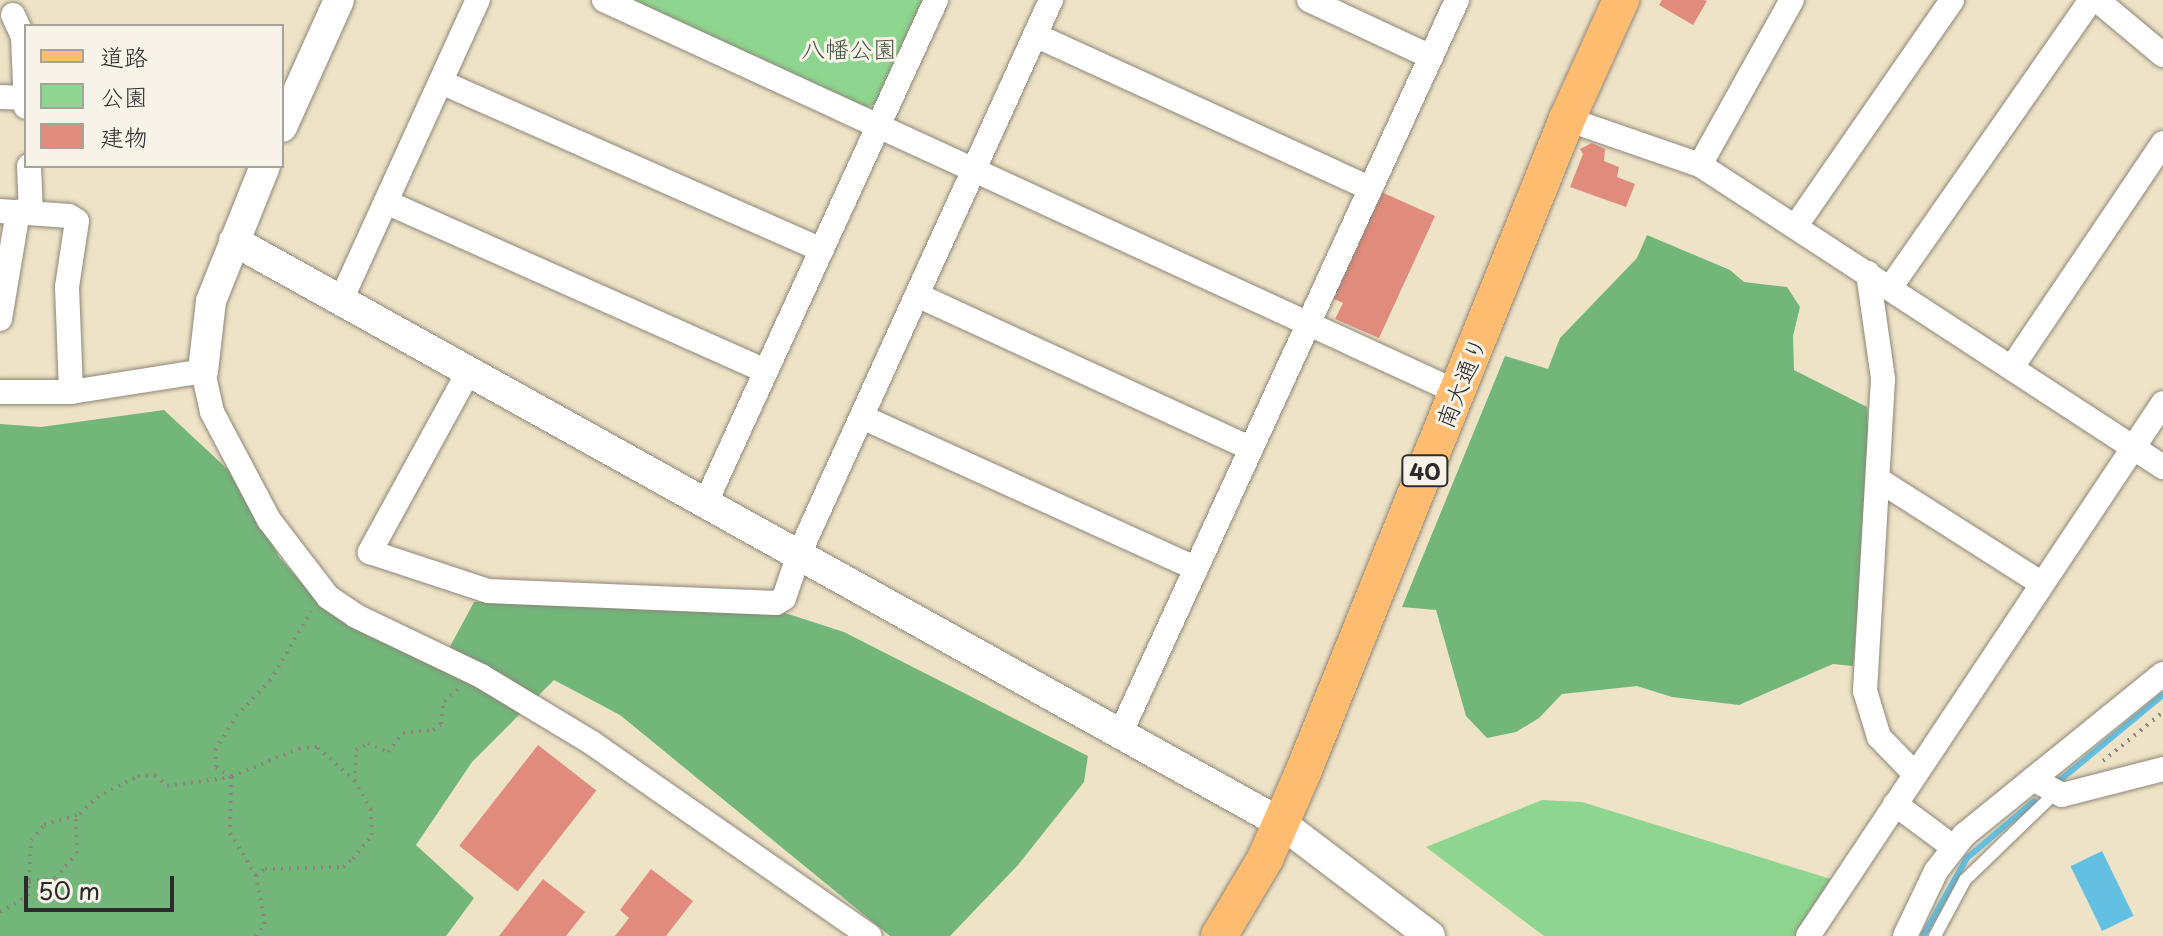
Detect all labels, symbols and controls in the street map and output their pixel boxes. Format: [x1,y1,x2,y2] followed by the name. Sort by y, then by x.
[24,24,284,168] legend
[801,35,897,63] park label: 八幡公園
[100,38,148,74] text: 道路
[100,78,148,114] text: 公園
[100,118,148,154] text: 建物
[1430,332,1492,432] street label: 南大通り
[1401,453,1449,489] road number: 40
[28,860,178,910] scale bar
[38,872,100,908] text: 50 m

